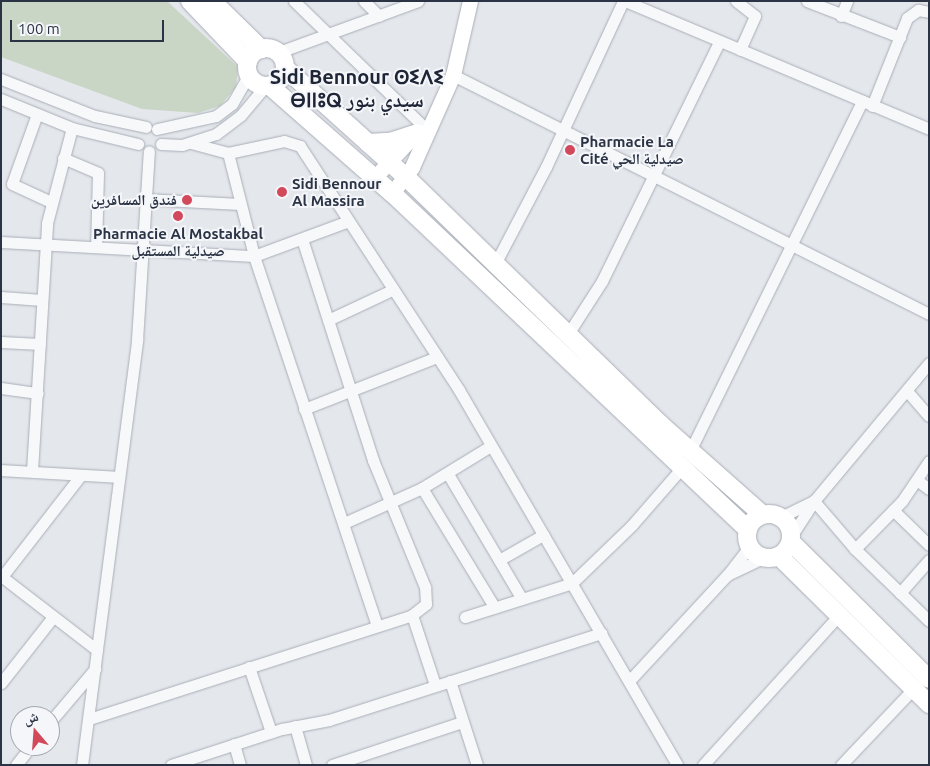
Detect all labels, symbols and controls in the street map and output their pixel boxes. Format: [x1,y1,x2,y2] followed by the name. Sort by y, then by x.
[12,10,166,42] scale bar
[18,20,60,37] text: 100 m
[270,65,444,112] district label: Sidi Bennour ⵙⵉⴷⵉ ⴱⵏⵏⵓⵕ سيدي بنور
[580,132,684,167] place label: Pharmacie La Cité صيدلية الحي
[564,144,576,156] marker: Pharmacie La Cité صيدلية الحي
[292,174,382,209] place label: Sidi Bennour Al Massira
[276,186,288,198] marker: Sidi Bennour Al Massira
[91,191,177,209] place label: فندق المسافرين
[181,194,193,206] marker: فندق المسافرين
[172,210,184,222] marker: Pharmacie Al Mostakbal صيدلية المستقبل
[93,224,263,259] place label: Pharmacie Al Mostakbal صيدلية المستقبل
[10,706,60,756] north arrow
[21,708,40,728] text: ش

